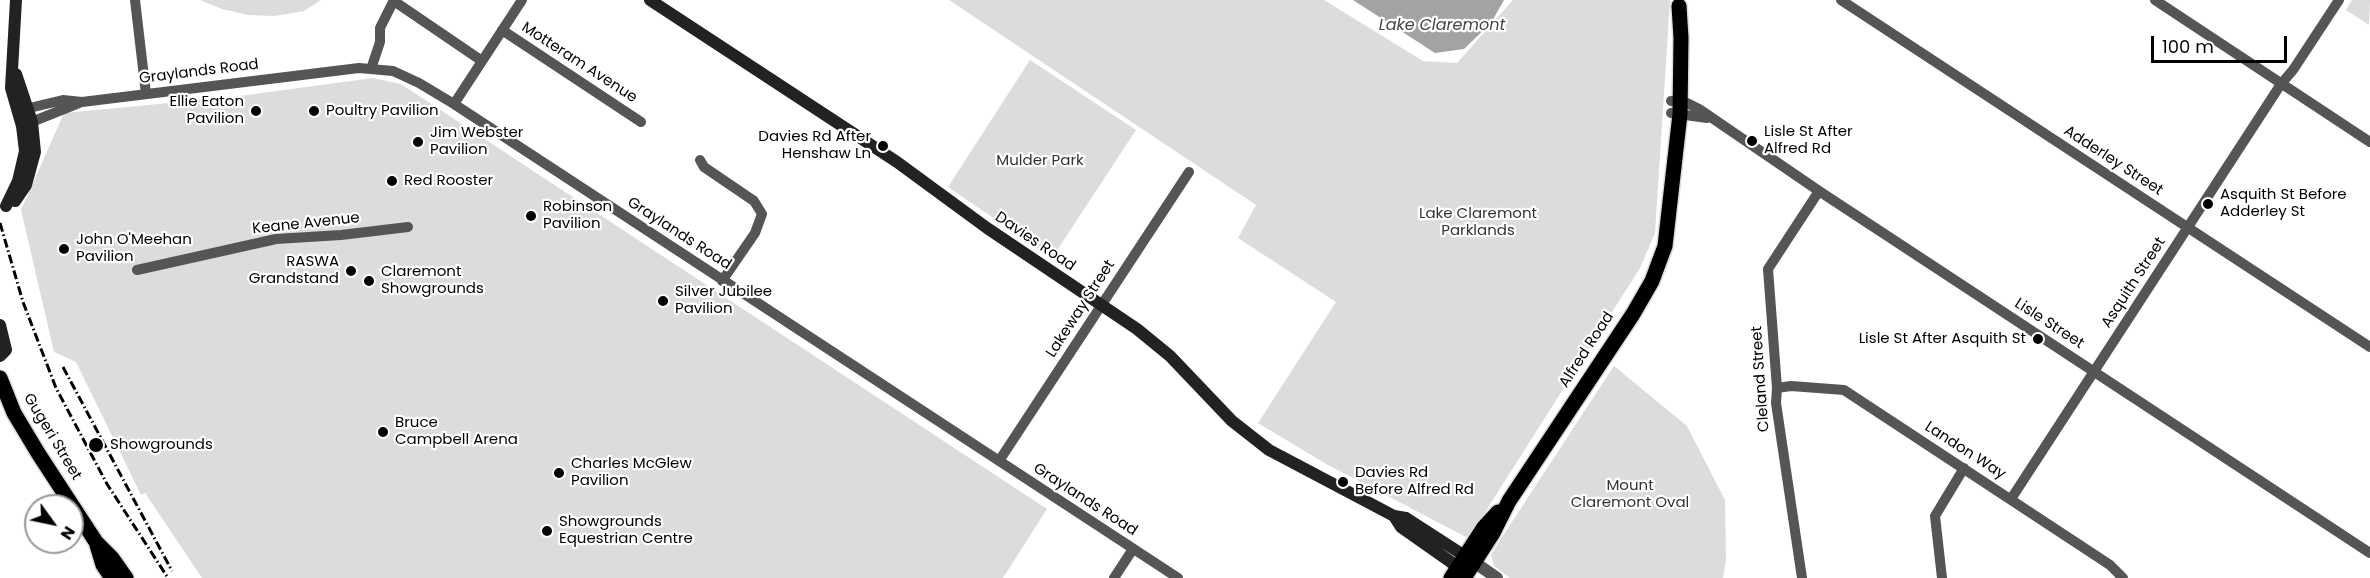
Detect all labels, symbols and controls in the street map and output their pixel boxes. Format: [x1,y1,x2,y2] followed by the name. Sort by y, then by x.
[1379,16,1505,36] water label: Lake Claremont
[518,19,640,107] street label: Motteram Avenue
[2154,24,2290,62] scale bar
[2162,34,2214,59] text: 100 m
[138,56,260,88] street label: Graylands Road
[169,93,244,128] place label: Ellie Eaton Pavilion
[326,102,439,120] place label: Poultry Pavilion
[249,104,263,118] marker: Ellie Eaton Pavilion
[307,104,321,118] marker: Poultry Pavilion
[2060,122,2166,200] street label: Adderley Street
[1764,123,1853,158] place label: Lisle St After Alfred Rd
[430,124,523,159] place label: Jim Webster Pavilion
[758,128,871,163] place label: Davies Rd After Henshaw Ln
[1745,134,1759,148] marker: Lisle St After Alfred Rd
[411,135,425,149] marker: Jim Webster Pavilion
[876,139,890,153] marker: Davies Rd After Henshaw Ln
[996,152,1084,170] park label: Mulder Park
[404,172,493,190] place label: Red Rooster
[385,174,399,188] marker: Red Rooster
[2220,186,2347,221] place label: Asquith St Before Adderley St
[624,194,734,274] street label: Graylands Road
[2201,197,2215,211] marker: Asquith St Before Adderley St
[543,198,612,233] place label: Robinson Pavilion
[1419,205,1537,240] park label: Lake Claremont Parklands
[252,209,360,239] street label: Keane Avenue
[524,209,538,223] marker: Robinson Pavilion
[991,209,1079,275] street label: Davies Road
[76,231,192,266] place label: John O'Meehan Pavilion
[2098,234,2170,332] street label: Asquith Street
[57,242,71,256] marker: John O'Meehan Pavilion
[249,253,339,288] place label: RASWA Grandstand
[1043,257,1119,361] street label: Lakeway Street
[381,263,484,298] place label: Claremont Showgrounds
[344,264,358,278] marker: RASWA Grandstand
[362,274,376,288] marker: Claremont Showgrounds
[675,283,772,318] place label: Silver Jubilee Pavilion
[656,294,670,308] marker: Silver Jubilee Pavilion
[2011,295,2087,353] street label: Lisle Street
[1556,309,1618,391] street label: Alfred Road
[1748,325,1774,433] street label: Cleland Street
[1859,330,2026,348] place label: Lisle St After Asquith St
[2031,332,2045,346] marker: Lisle St After Asquith St
[19,390,85,484] street label: Gugeri Street
[395,414,518,449] place label: Bruce Campbell Arena
[1921,418,2009,484] street label: Landon Way
[376,425,390,439] marker: Bruce Campbell Arena
[87,436,105,454] marker: Showgrounds
[110,436,213,454] place label: Showgrounds
[571,455,692,490] place label: Charles McGlew Pavilion
[1030,460,1140,540] street label: Graylands Road
[1355,464,1474,499] place label: Davies Rd Before Alfred Rd
[552,466,566,480] marker: Charles McGlew Pavilion
[1336,475,1350,489] marker: Davies Rd Before Alfred Rd
[1571,477,1689,512] park label: Mount Claremont Oval
[24,494,84,554] north arrow
[559,513,693,548] place label: Showgrounds Equestrian Centre
[55,522,81,544] text: N
[540,524,554,538] marker: Showgrounds Equestrian Centre

